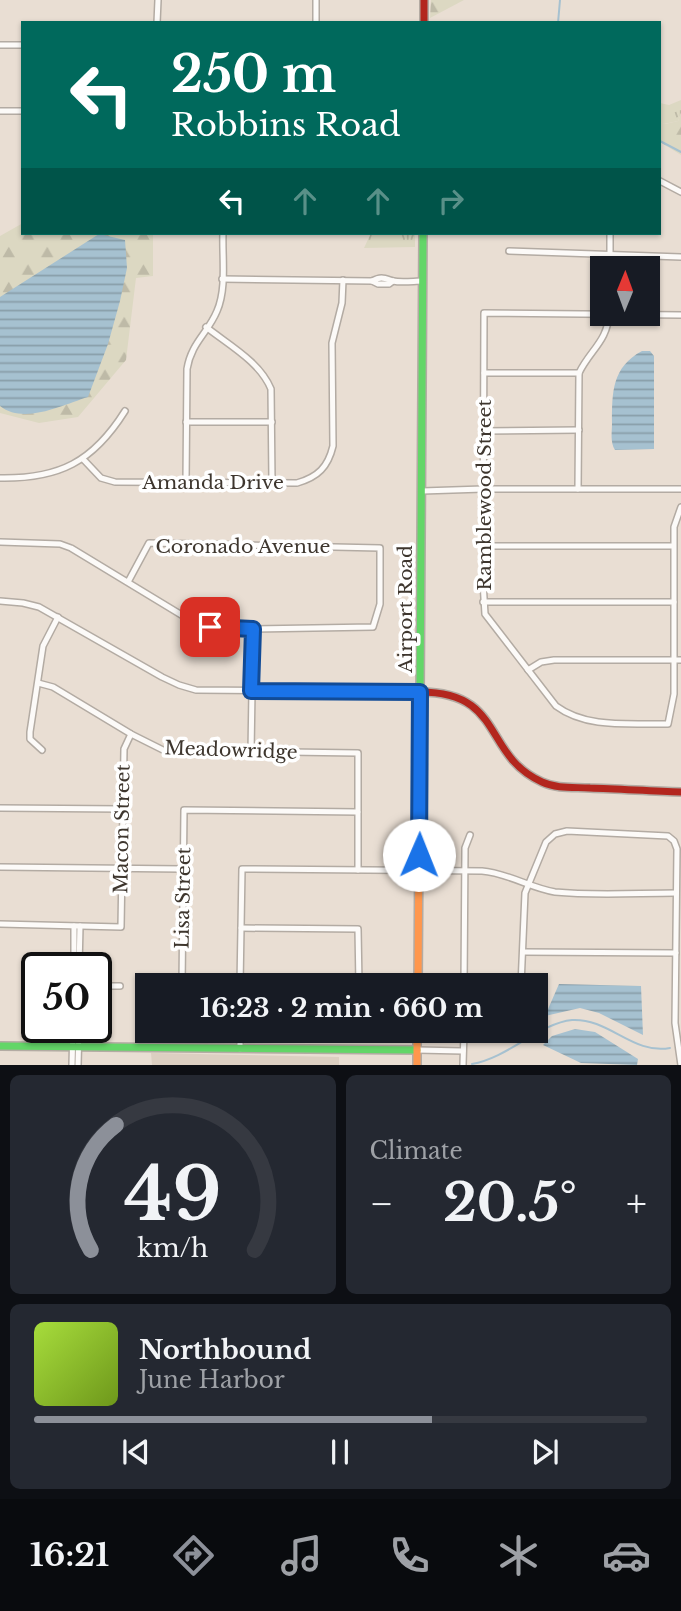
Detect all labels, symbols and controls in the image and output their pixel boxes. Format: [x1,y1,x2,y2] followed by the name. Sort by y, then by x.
[171,44,336,105] text: 250 m
[56,49,147,140] icon: left
[171,105,401,145] text: Robbins Road
[213,182,251,220] icon: left
[286,182,324,220] icon: ahead
[359,182,397,220] icon: ahead
[432,182,470,220] icon: right
[590,256,660,326] north arrow
[590,256,660,326] map controls
[473,399,496,591] street label: Ramblewood Street
[141,471,284,494] street label: Amanda Drive
[156,535,330,558] street label: Coronado Avenue
[394,545,417,674] street label: Airport Road
[180,597,240,657] pin
[191,608,229,646] icon: arrive
[164,736,298,764] street label: Meadowridge
[109,763,135,894] street label: Macon Street
[382,818,456,892] position arrow
[171,846,195,949] street label: Lisa Street
[21,952,112,1043] speed limit sign: 50
[200,992,483,1024] text: 16:23 · 2 min · 660 m
[370,1137,463,1165] text: Climate
[124,1150,221,1241] text: 49
[443,1171,577,1235] text: 20.5°
[370,1180,394,1227] text: −
[626,1180,647,1227] text: +
[137,1233,208,1264] text: km/h
[139,1334,311,1366] text: Northbound
[139,1366,285,1394] text: June Harbor
[117,1433,155,1471] icon: previous
[321,1433,359,1471] icon: pause
[526,1433,564,1471] icon: next
[169,1531,218,1580] icon: directions
[277,1531,326,1580] icon: music
[385,1531,434,1580] icon: phone
[494,1531,543,1580] icon: climate
[602,1531,651,1580] icon: car
[30,1535,109,1575] text: 16:21

